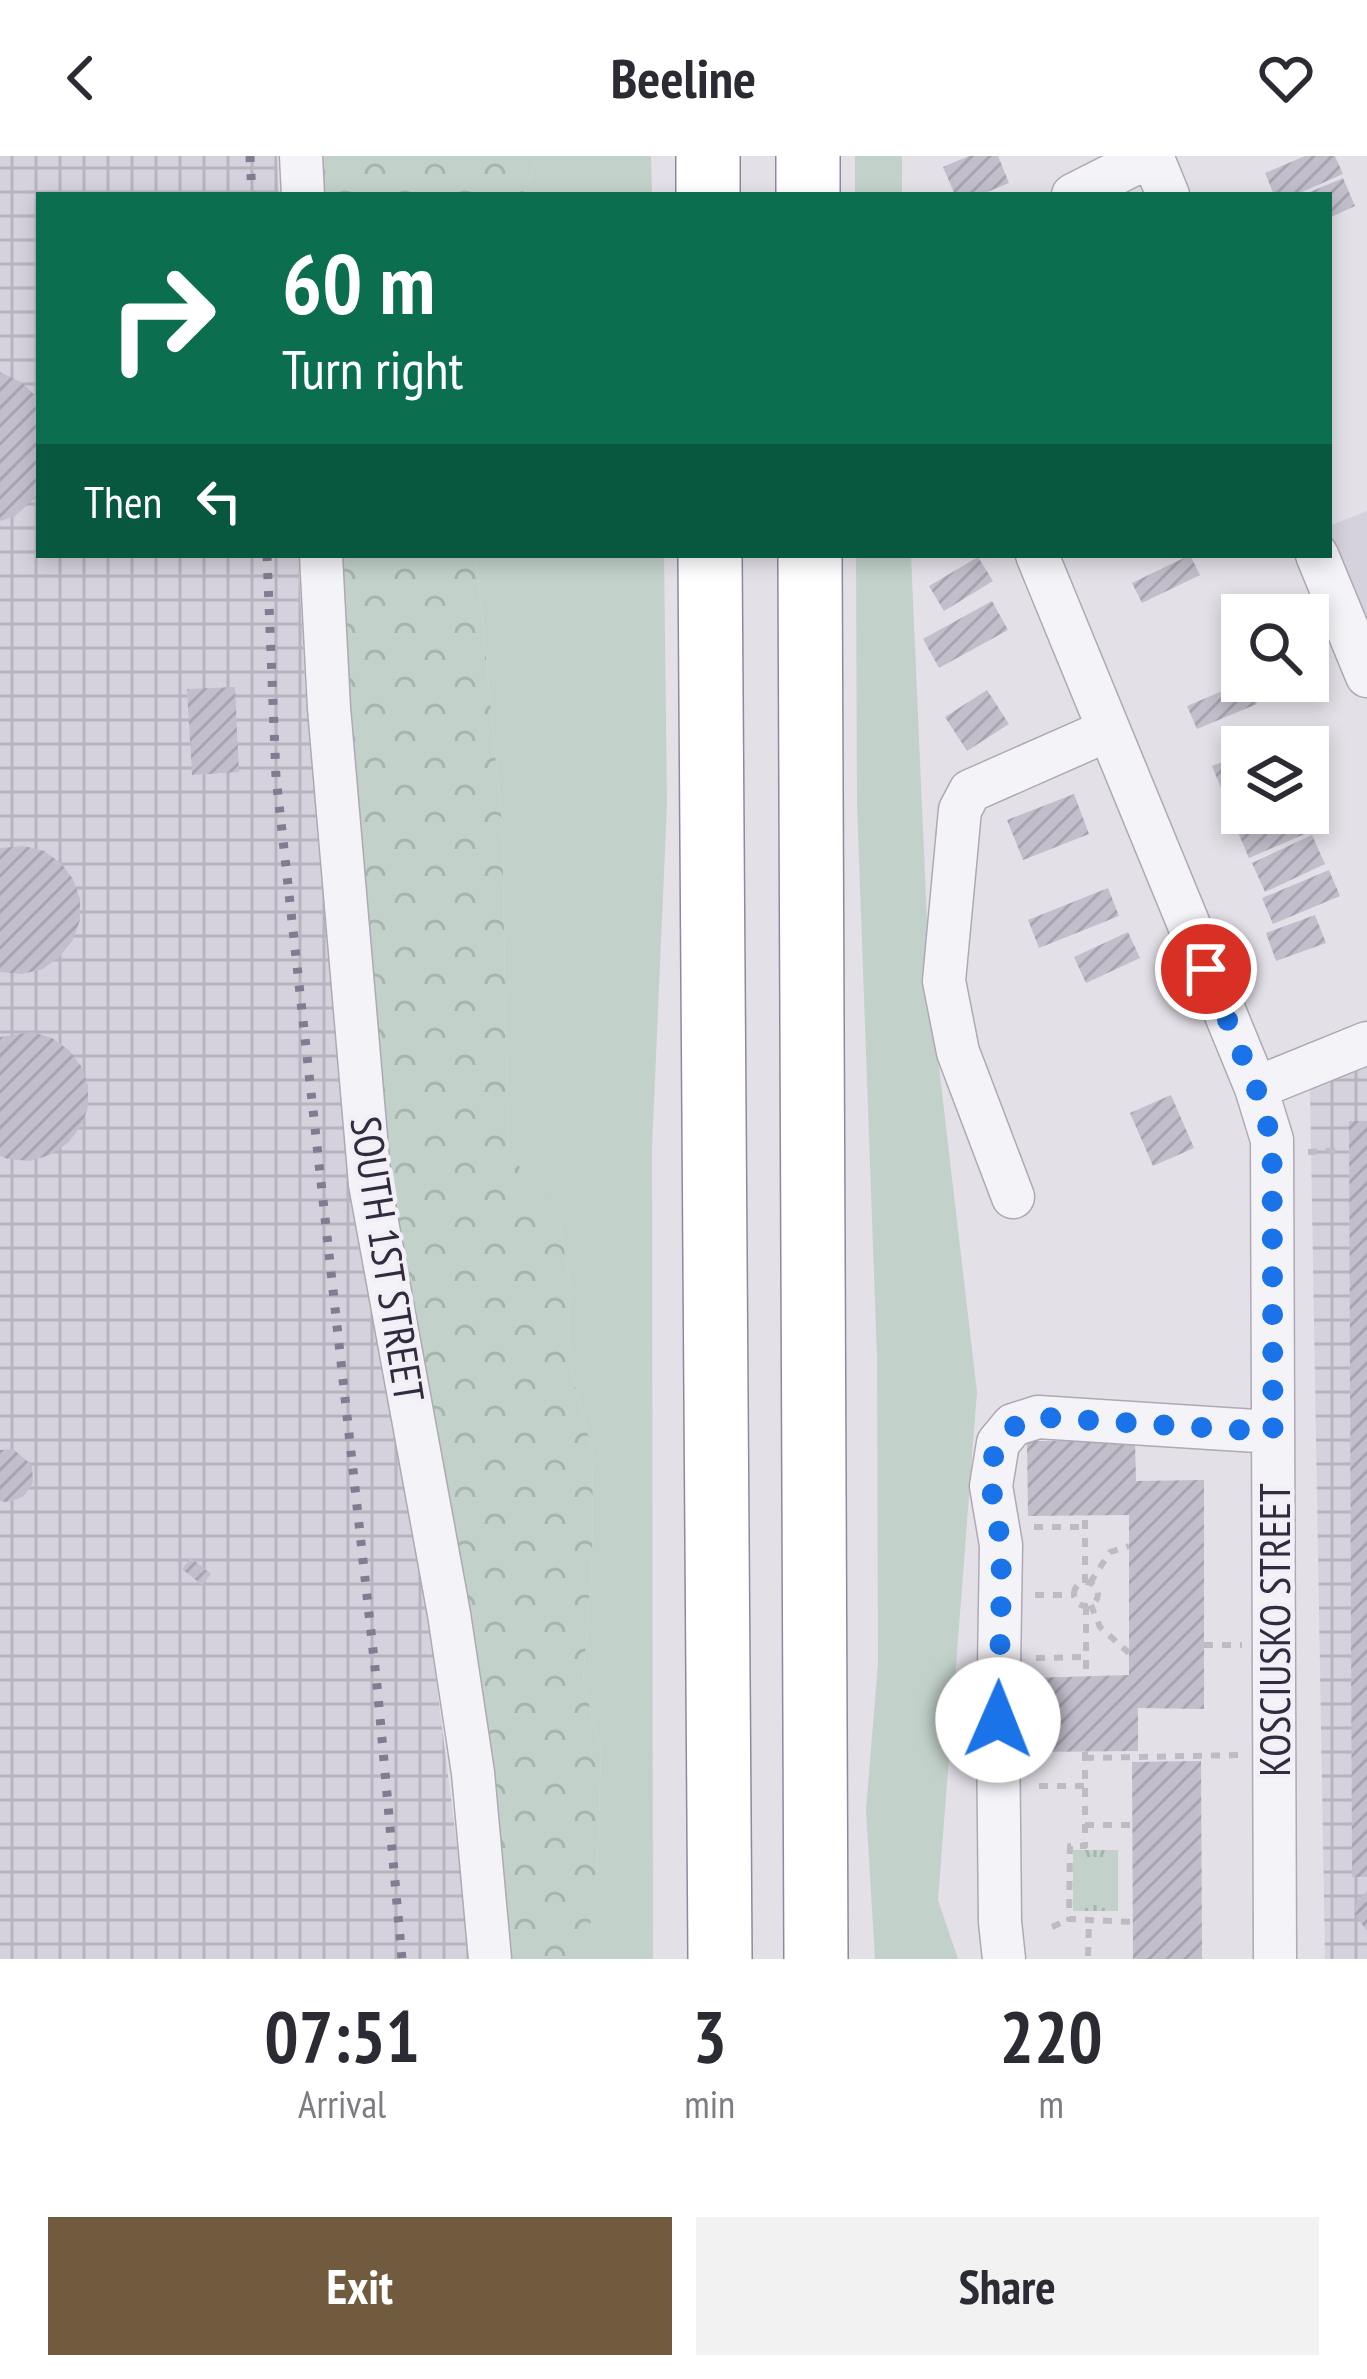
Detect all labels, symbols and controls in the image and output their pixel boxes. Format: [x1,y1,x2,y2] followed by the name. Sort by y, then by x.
[611,43,756,113] text: Beeline
[48,45,114,111] icon: back
[1253,45,1319,111] icon: heart
[282,228,435,337] text: 60 m
[84,240,240,396] icon: right
[282,334,463,404] text: Turn right
[186,468,252,534] icon: left
[84,472,162,530] text: Then
[1221,594,1329,834] map controls
[1221,594,1329,702] button: search
[1221,726,1329,834] button: layers
[1155,918,1257,1020] pin
[1173,936,1239,1002] icon: arrive
[338,1112,438,1406] street label: SOUTH 1ST STREET
[1247,1483,1302,1777] street label: KOSCIUSKO STREET
[935,1657,1061,1783] position arrow
[264,1989,420,2082] text: 07:51
[693,1989,727,2082] text: 3
[999,1989,1103,2082] text: 220
[298,2078,386,2129] text: Arrival
[684,2078,735,2129] text: min
[1038,2078,1064,2129] text: m
[48,2217,672,2355] button: Exit
[696,2217,1319,2355] button: Share

